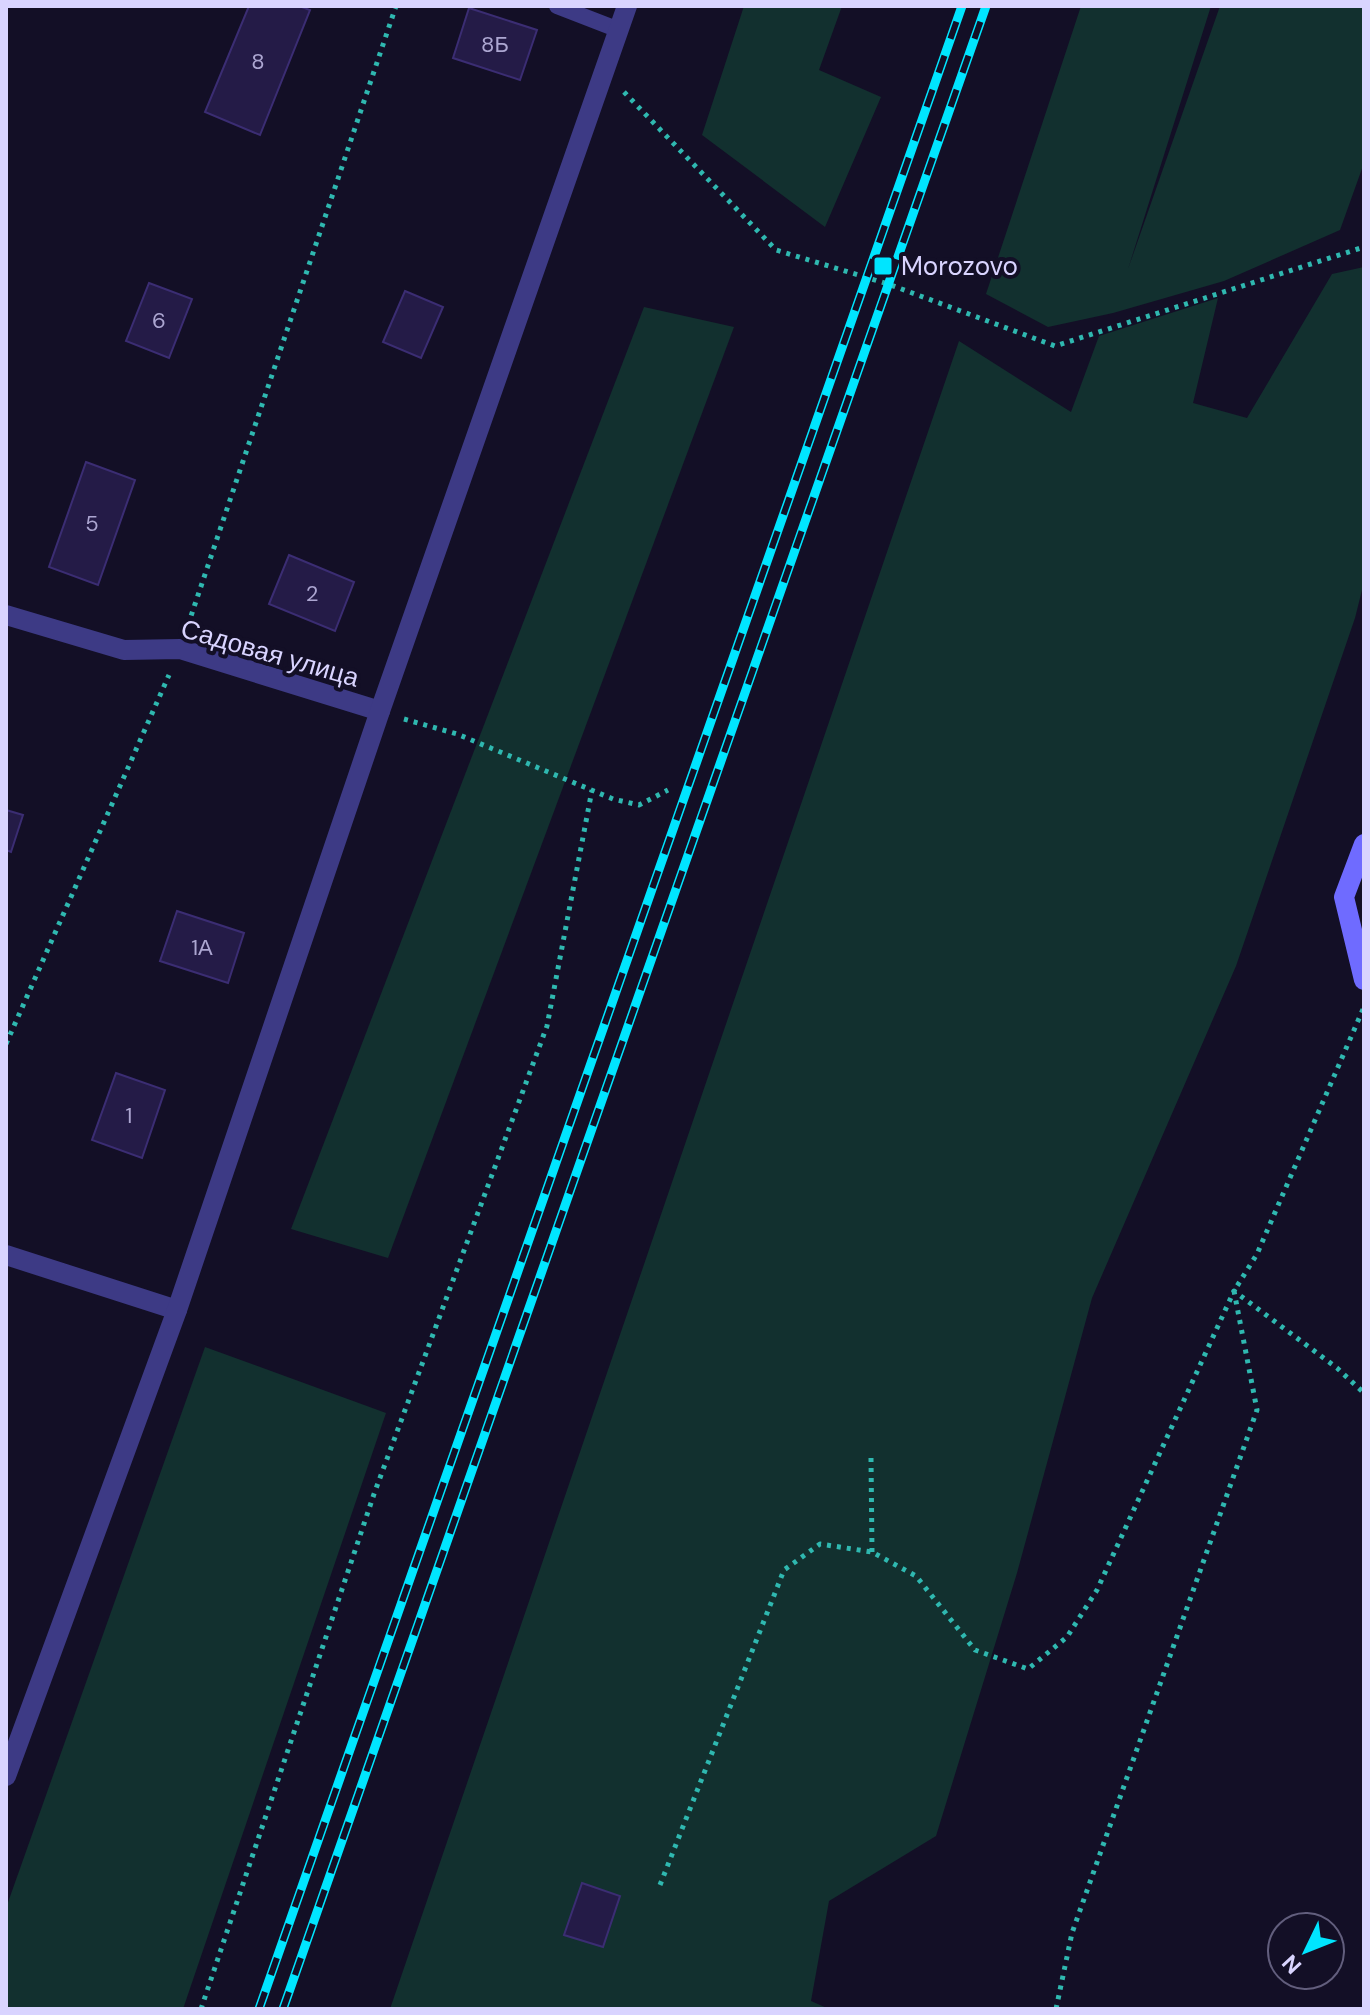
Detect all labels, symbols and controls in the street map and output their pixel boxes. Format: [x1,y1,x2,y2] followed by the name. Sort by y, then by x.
[481,30,509,59] house number: 8Б
[251,47,265,76] house number: 8
[901,249,1018,283] place label: Morozovo
[872,255,894,277] marker: Morozovo
[152,306,166,335] house number: 6
[85,509,99,538] house number: 5
[306,579,318,608] house number: 2
[177,611,363,695] street label: Садовая улица
[191,933,213,962] house number: 1А
[126,1101,132,1130] house number: 1
[1266,1911,1346,1991] north arrow
[1276,1949,1308,1980] text: N

